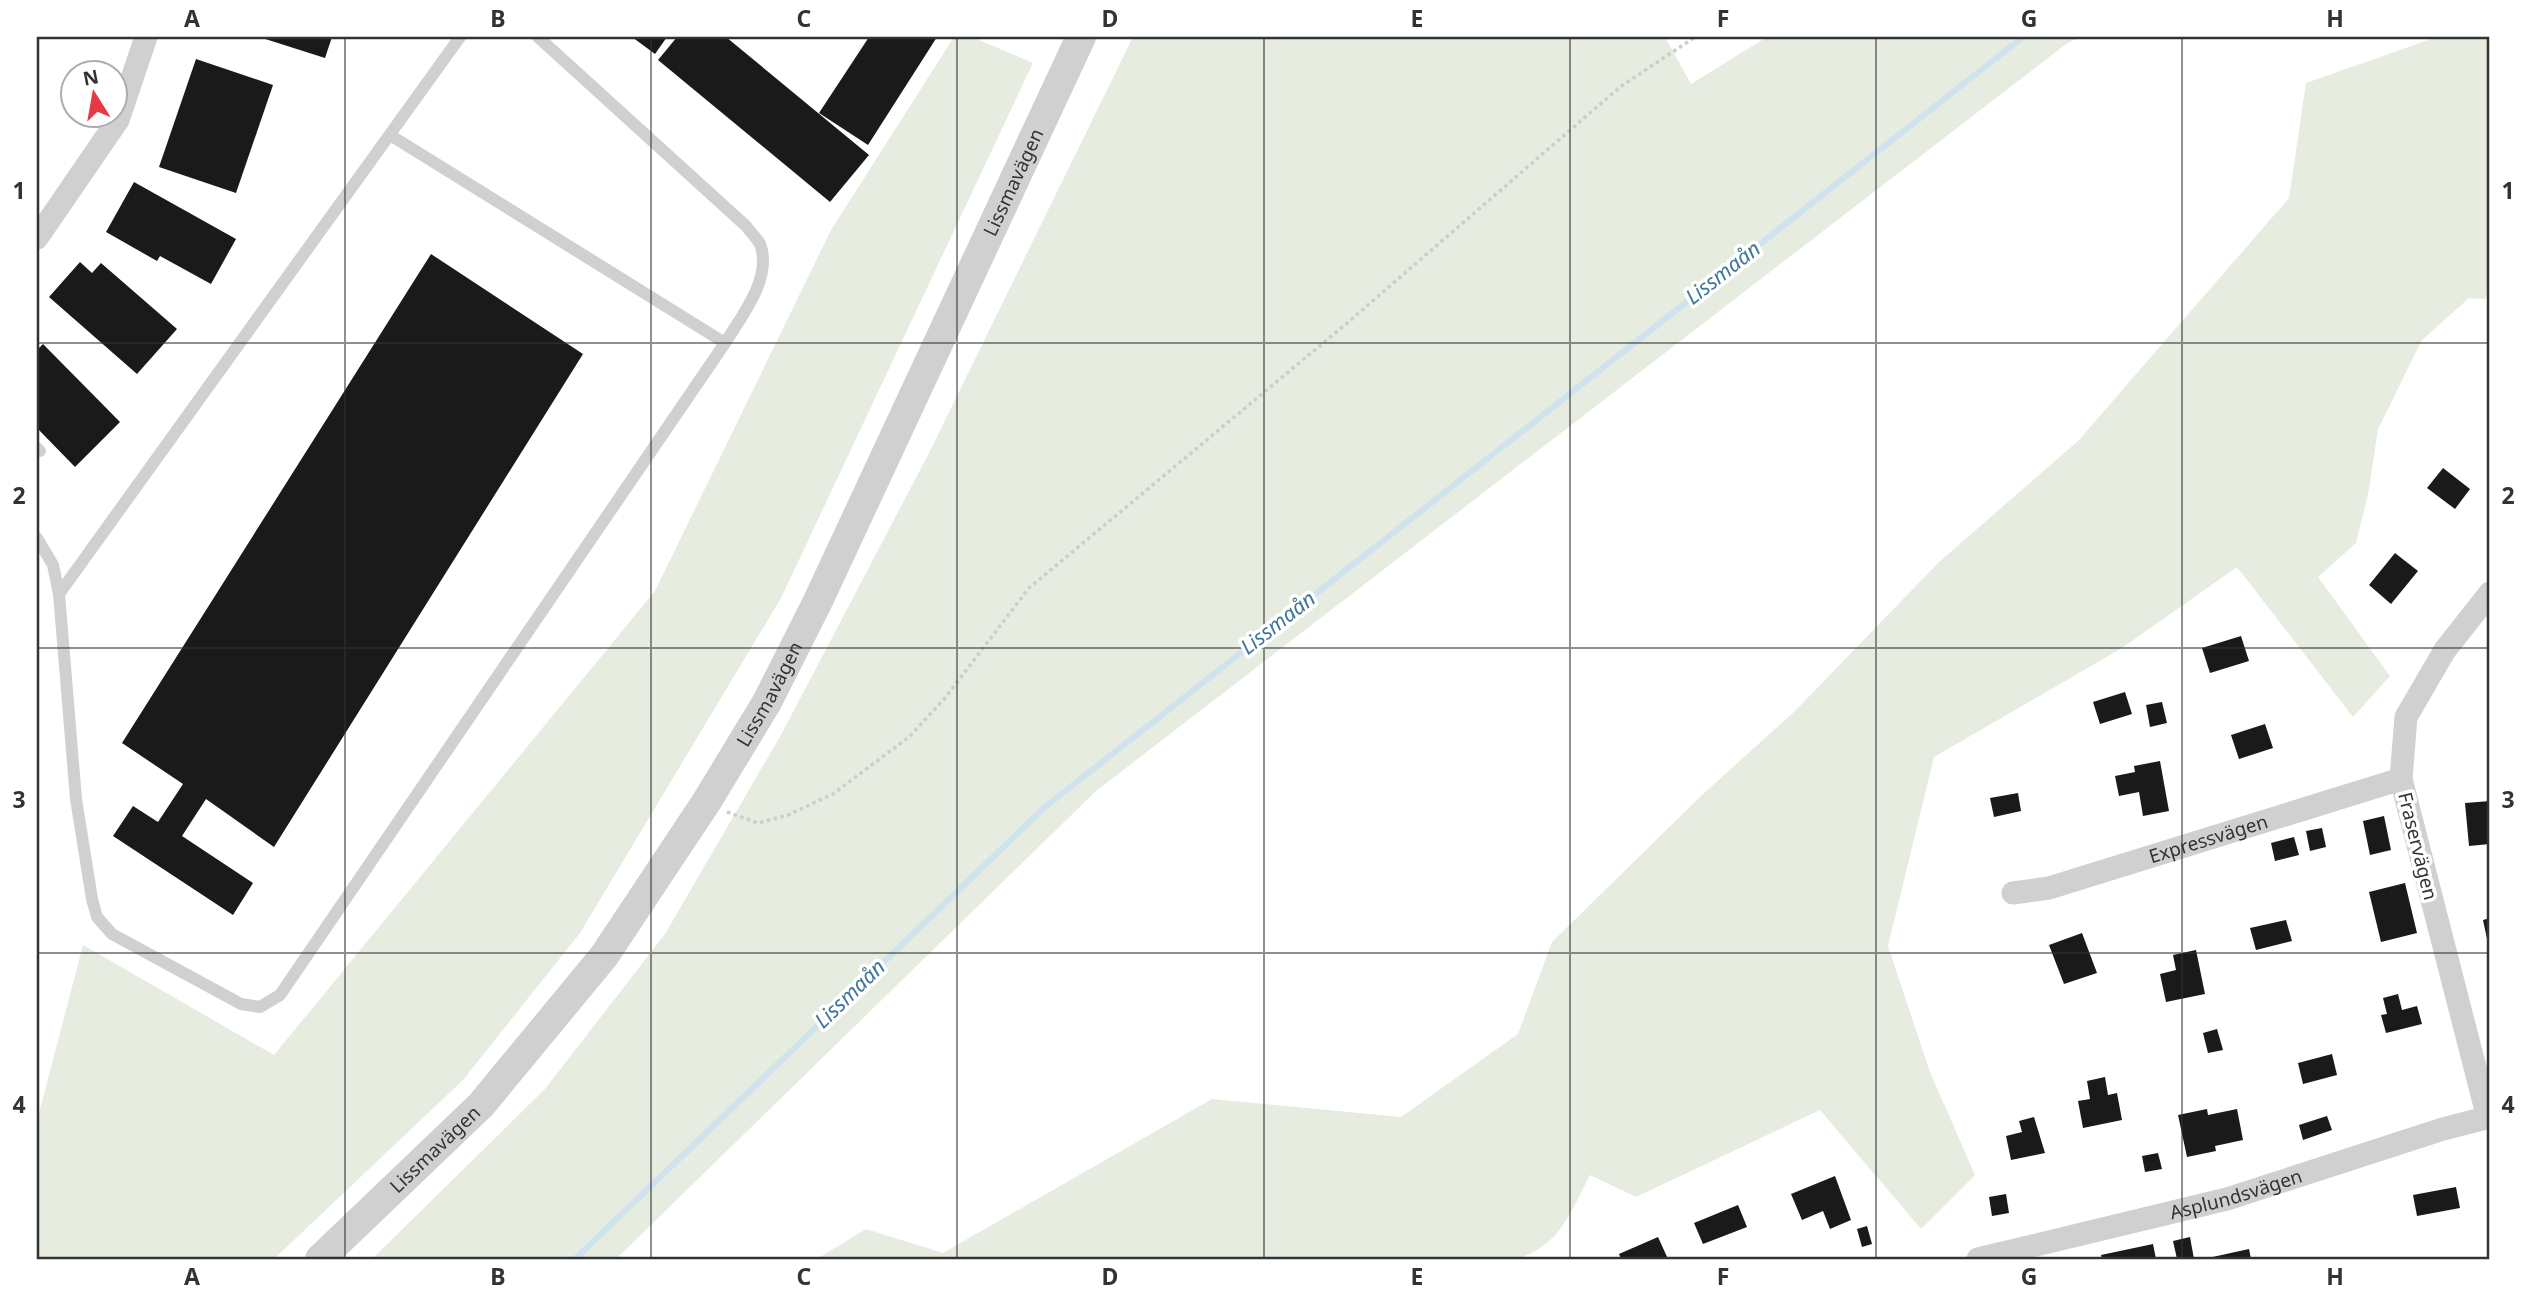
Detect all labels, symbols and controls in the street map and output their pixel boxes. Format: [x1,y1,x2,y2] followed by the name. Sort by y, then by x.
[184,2,200,34] text: A
[490,2,506,34] text: B
[797,2,812,34] text: C
[1102,2,1118,34] text: D
[1411,2,1423,34] text: E
[1717,2,1729,34] text: F
[2021,2,2037,34] text: G
[2326,2,2344,34] text: H
[60,60,130,130] north arrow
[81,63,101,92] text: N
[977,124,1050,240] street label: Lissmavägen
[12,174,26,206] text: 1
[2501,174,2515,206] text: 1
[1679,234,1766,310] water label: Lissmaån
[12,479,26,511] text: 2
[2501,479,2515,511] text: 2
[1234,584,1321,660] water label: Lissmaån
[730,637,808,751] street label: Lissmavägen
[12,783,26,815] text: 3
[2501,783,2515,815] text: 3
[2392,789,2444,903] street label: Fraservägen
[2145,808,2271,869] street label: Expressvägen
[808,953,891,1034] water label: Lissmaån
[12,1088,26,1120] text: 4
[2501,1088,2515,1120] text: 4
[384,1100,486,1199] street label: Lissmavägen
[2167,1163,2305,1225] street label: Asplundsvägen
[184,1260,200,1292] text: A
[490,1260,506,1292] text: B
[797,1260,812,1292] text: C
[1102,1260,1118,1292] text: D
[1411,1260,1423,1292] text: E
[1717,1260,1729,1292] text: F
[2021,1260,2037,1292] text: G
[2326,1260,2344,1292] text: H

